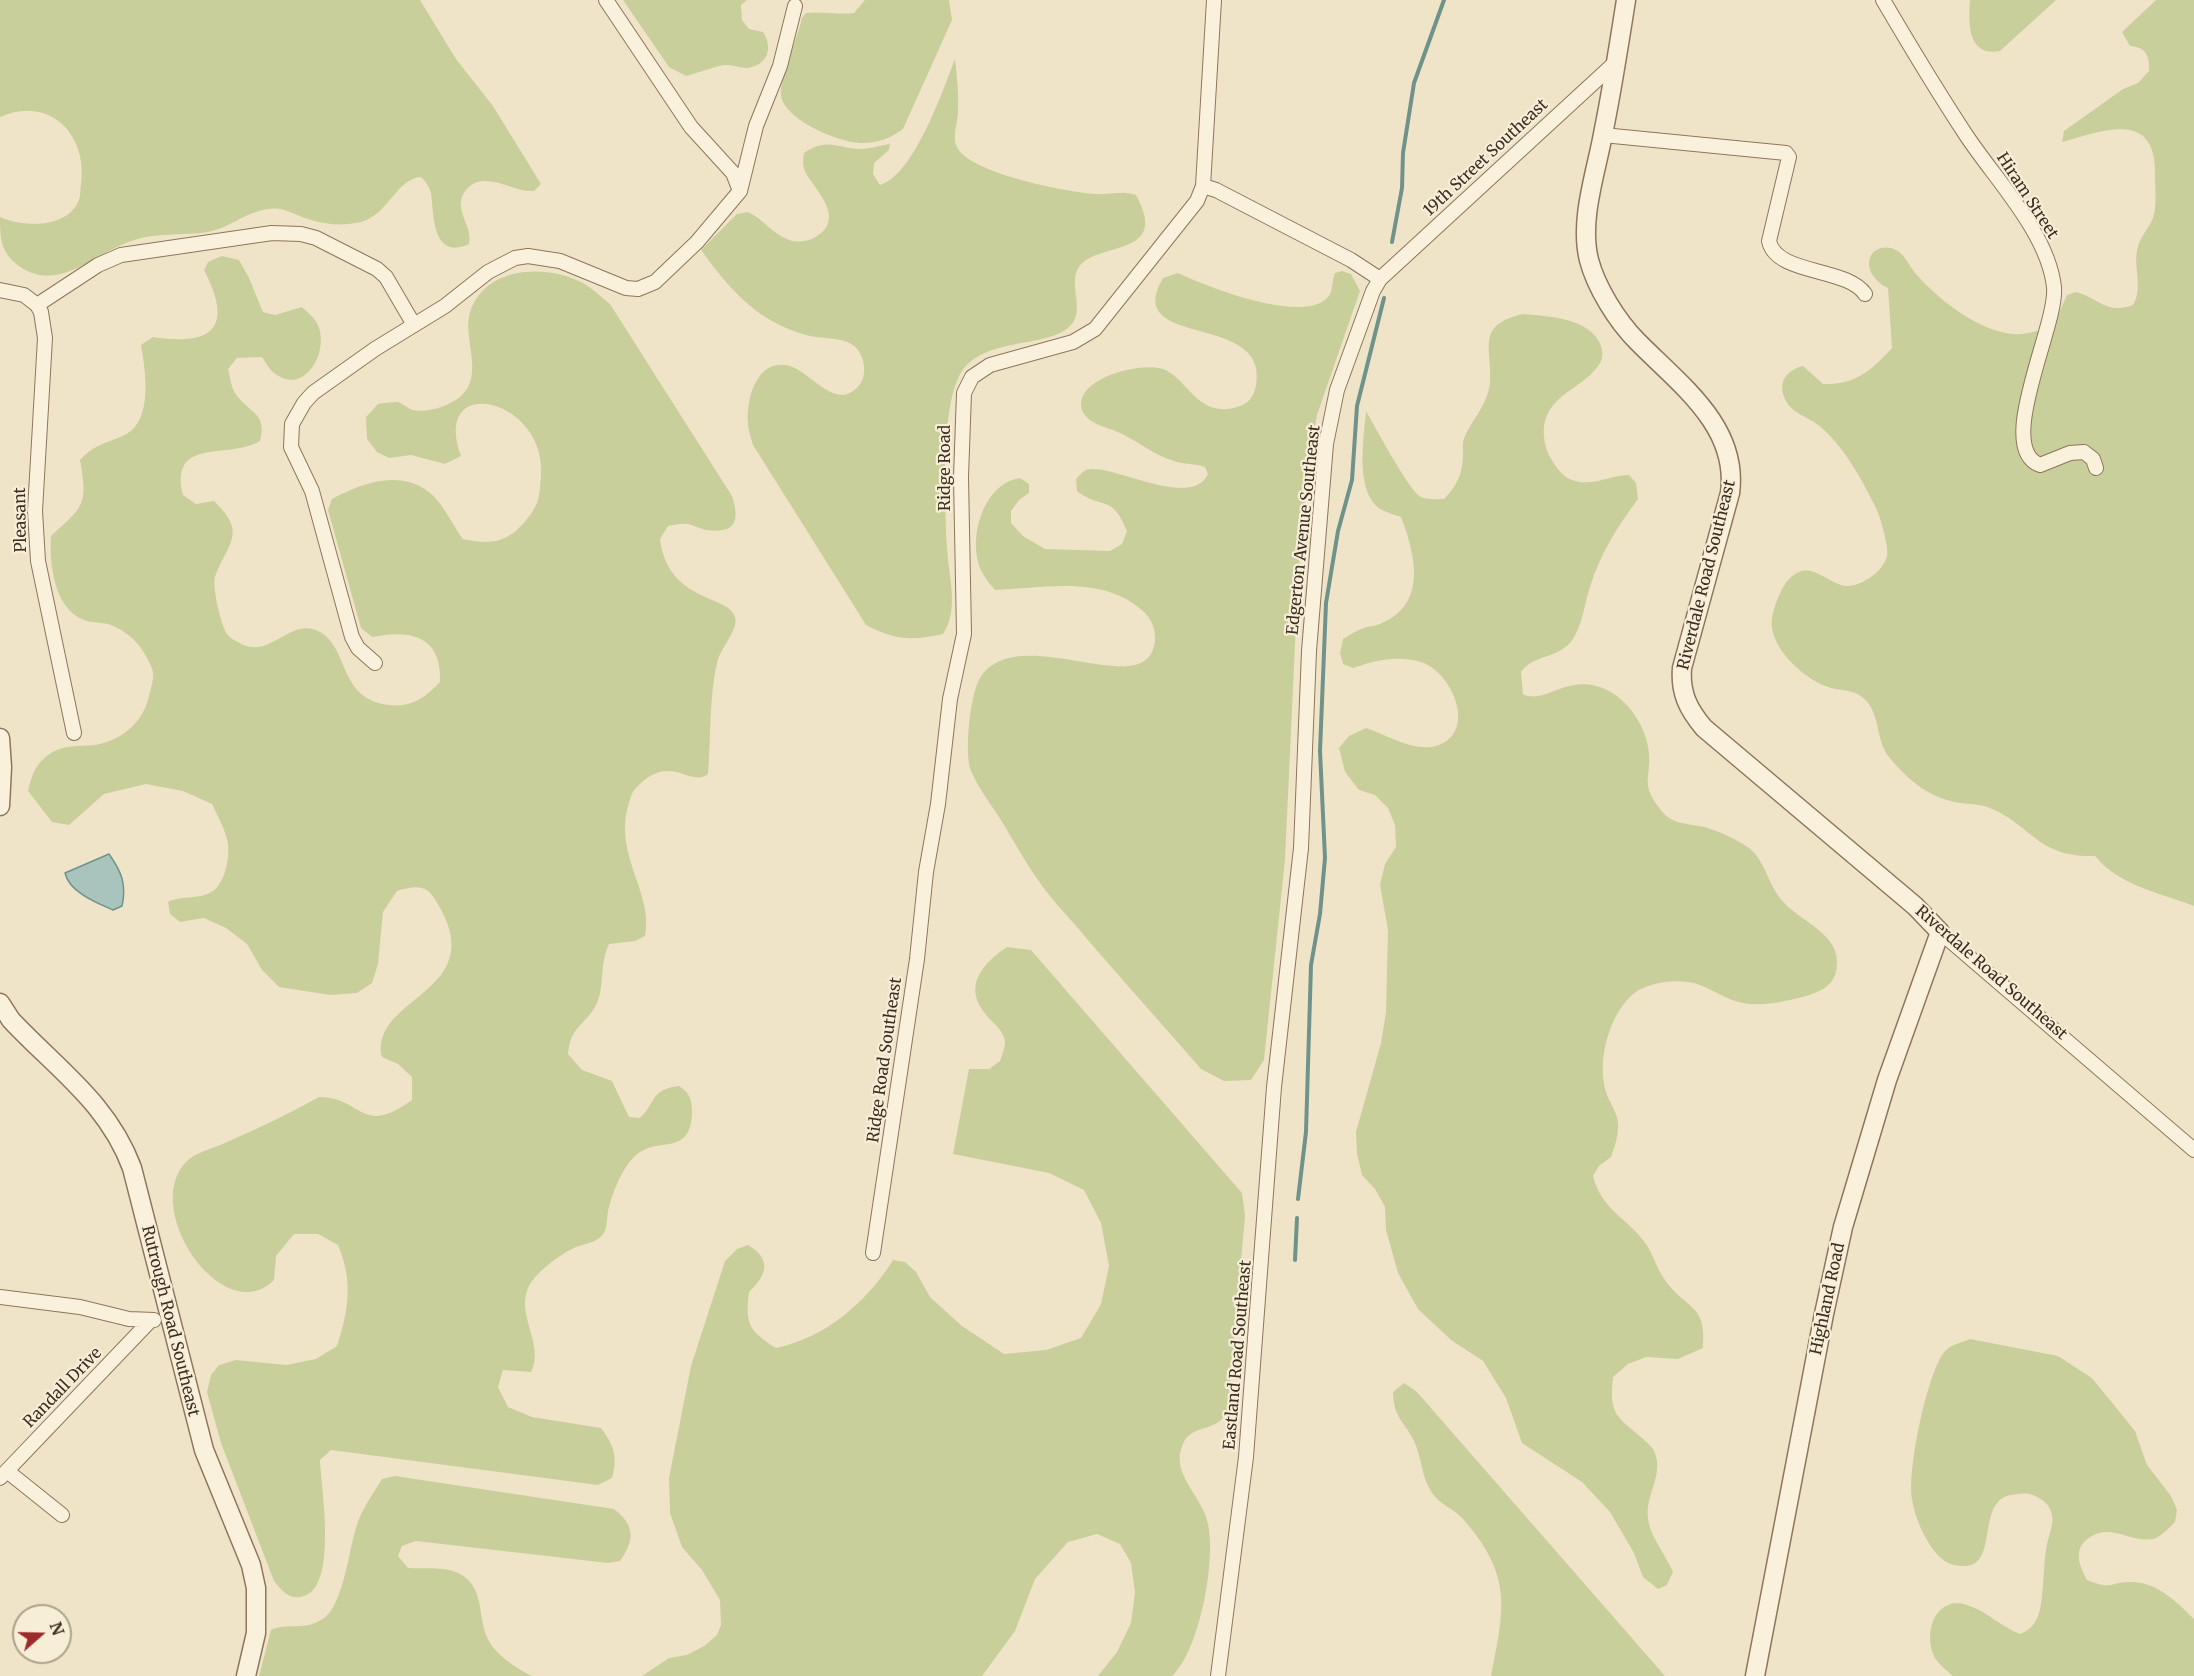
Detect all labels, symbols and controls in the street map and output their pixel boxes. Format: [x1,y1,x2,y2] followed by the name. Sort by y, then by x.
[1420,95,1552,221] street label: 19th Street Southeast
[1992,149,2062,243] street label: Hiram Street
[1283,424,1325,636] street label: Edgerton Avenue Southeast
[935,425,955,511] street label: Ridge Road
[1674,478,1740,672] street label: Riverdale Road Southeast
[11,487,31,553] street label: Pleasant
[1911,902,2071,1044] street label: Riverdale Road Southeast
[864,976,906,1144] street label: Ridge Road Southeast
[137,1224,203,1418] street label: Rutrough Road Southeast
[1807,1241,1849,1357] street label: Highland Road
[1220,1259,1256,1451] street label: Eastland Road Southeast
[20,1344,106,1432] street label: Randall Drive
[12,1604,72,1664] north arrow
[45,1619,69,1638] text: N

